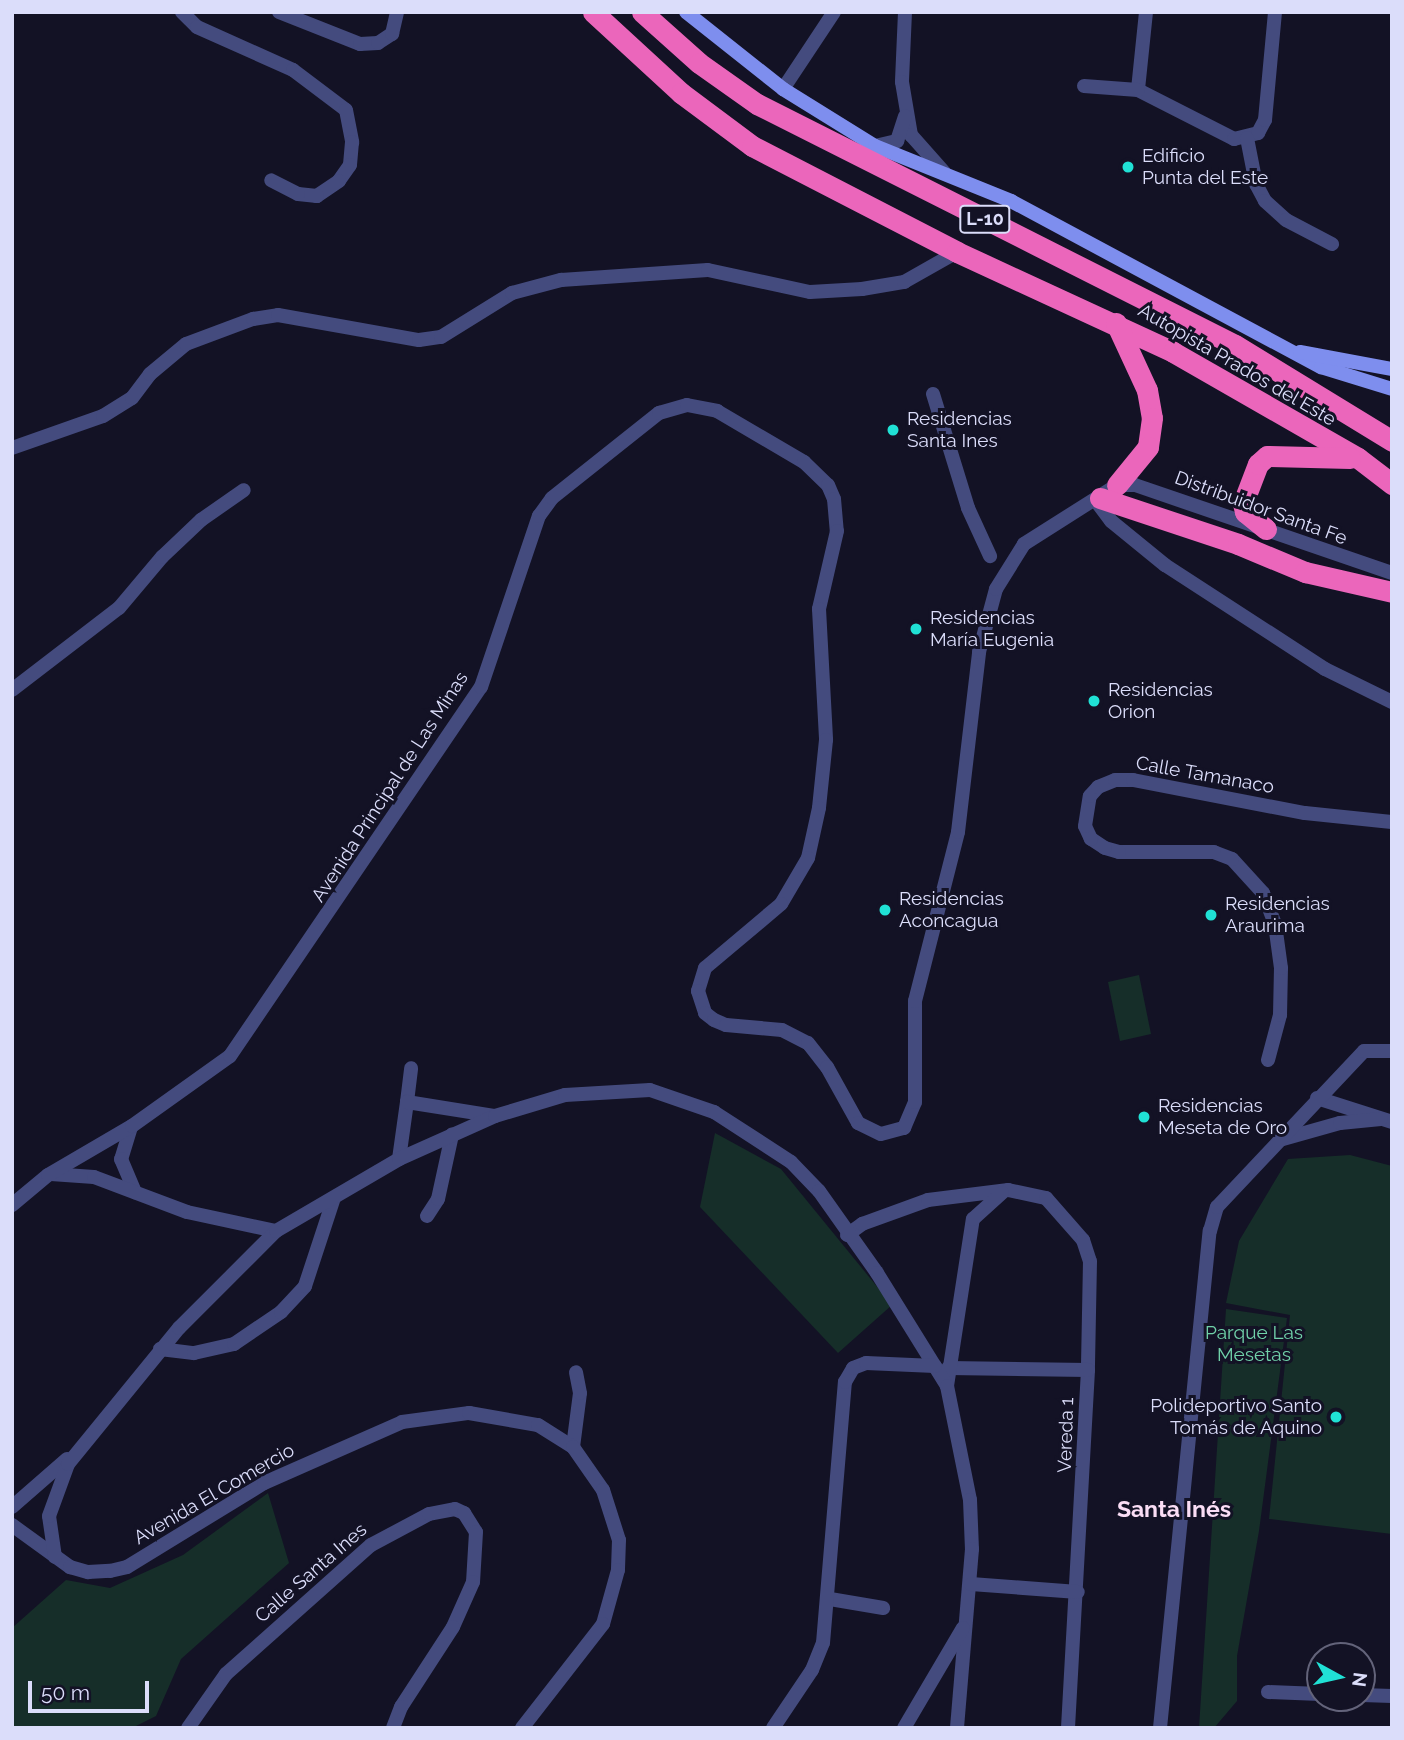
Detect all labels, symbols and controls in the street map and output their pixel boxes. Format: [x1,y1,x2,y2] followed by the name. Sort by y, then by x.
[1142,145,1269,189] place label: Edificio Punta del Este
[1120,159,1136,175] marker: Edificio Punta del Este
[959,204,1011,233] road number: L-10
[1134,299,1340,431] street label: Autopista Prados del Este
[907,408,1012,452] place label: Residencias Santa Ines
[885,422,901,438] marker: Residencias Santa Ines
[1172,466,1350,550] street label: Distribuidor Santa Fe
[930,607,1054,651] place label: Residencias María Eugenia
[908,621,924,637] marker: Residencias María Eugenia
[307,667,473,907] street label: Avenida Principal de Las Minas
[1108,679,1213,723] place label: Residencias Orion
[1086,693,1102,709] marker: Residencias Orion
[1134,752,1276,798] street label: Calle Tamanaco
[899,888,1004,932] place label: Residencias Aconcagua
[1225,893,1330,937] place label: Residencias Araurima
[877,902,893,918] marker: Residencias Aconcagua
[1203,907,1219,923] marker: Residencias Araurima
[1158,1095,1287,1139] place label: Residencias Meseta de Oro
[1136,1109,1152,1125] marker: Residencias Meseta de Oro
[1205,1322,1303,1366] park label: Parque Las Mesetas
[1150,1395,1322,1439] place label: Polideportivo Santo Tomás de Aquino
[1053,1397,1079,1473] street label: Vereda 1
[1328,1409,1344,1425] marker: Polideportivo Santo Tomás de Aquino
[129,1439,299,1549] street label: Avenida El Comercio
[1117,1495,1231,1523] district label: Santa Inés
[251,1518,371,1628] street label: Calle Santa Ines
[1306,1642,1376,1712] north arrow
[32,1666,152,1710] scale bar
[1348,1671,1372,1688] text: N
[41,1680,90,1705] text: 50 m

